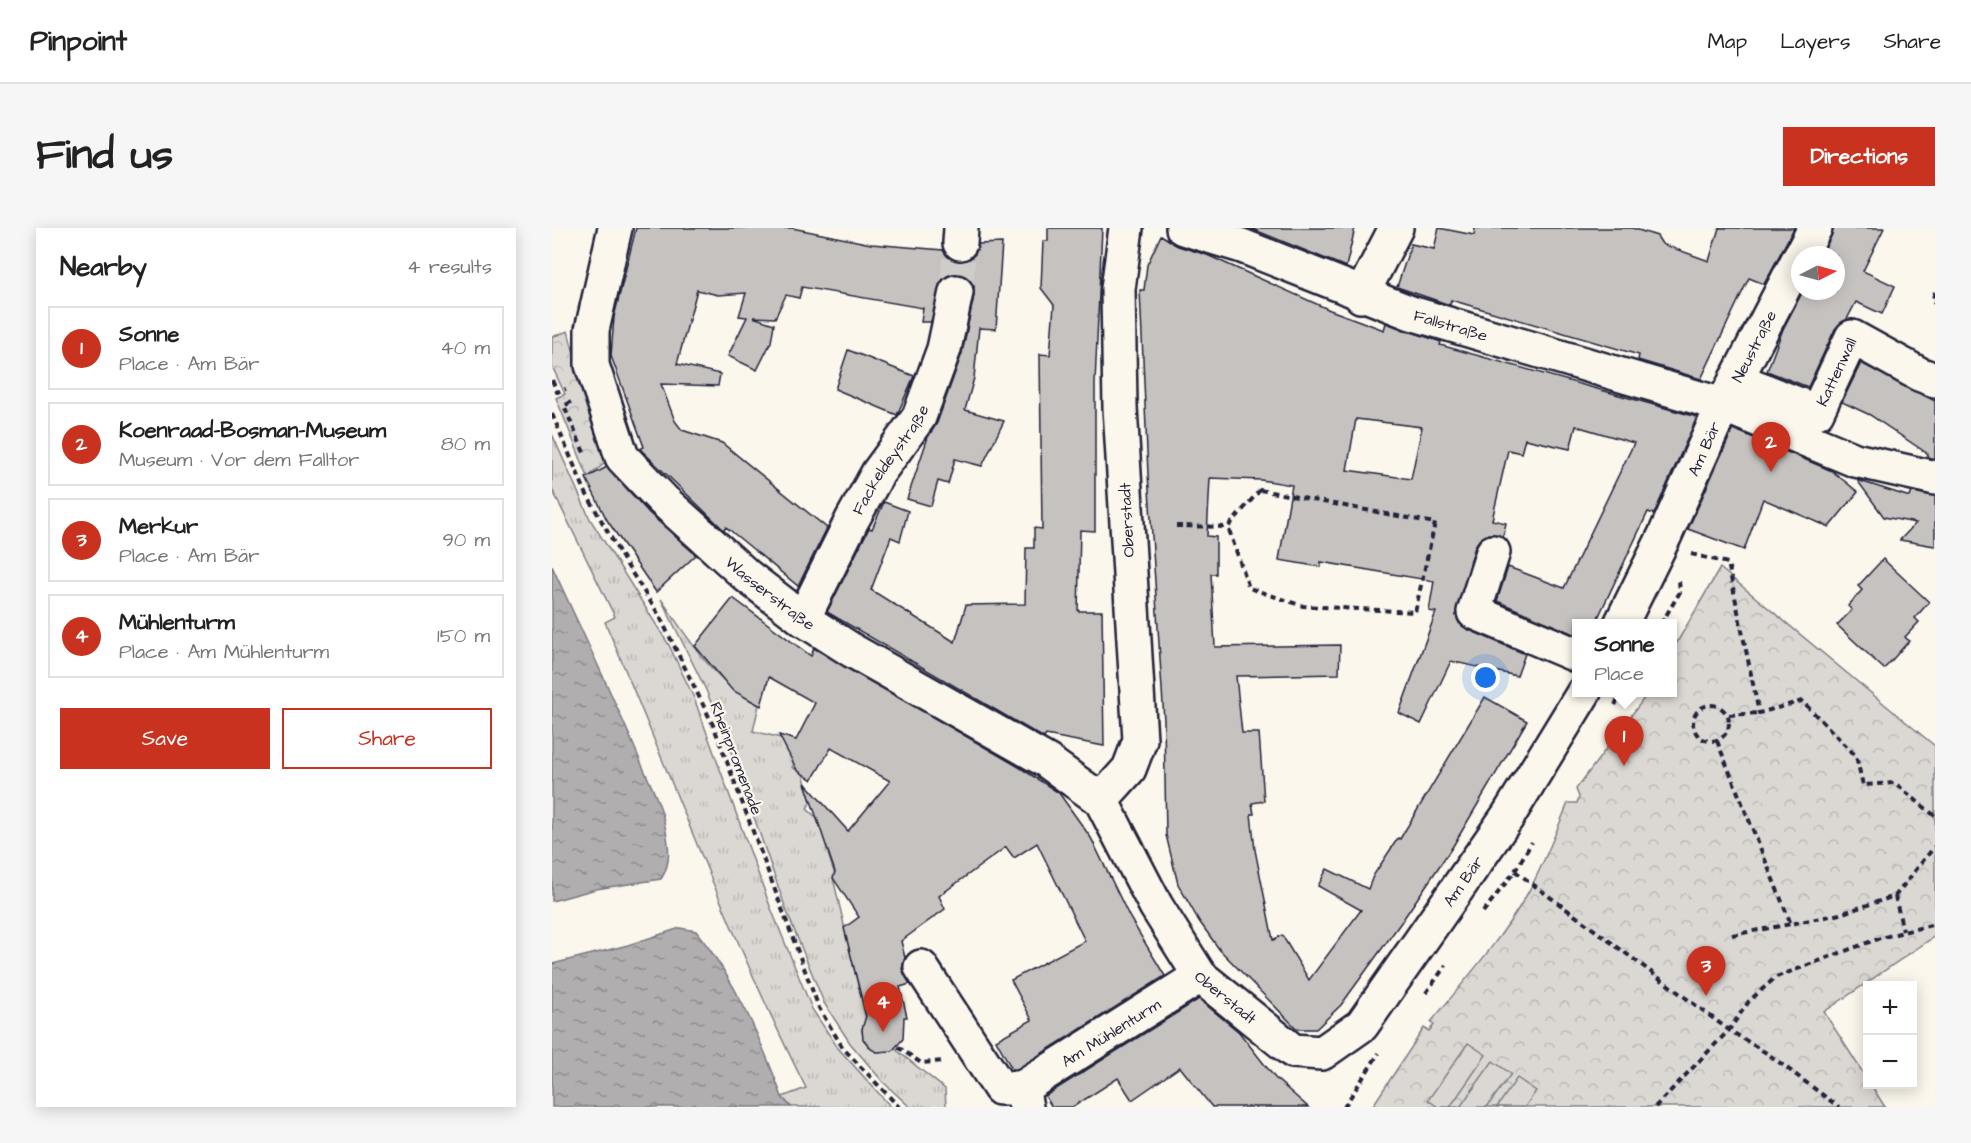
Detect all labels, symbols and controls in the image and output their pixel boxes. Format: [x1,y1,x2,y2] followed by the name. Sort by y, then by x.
[30,22,127,61] text: Pinpoint
[1707,27,1747,56] text: Map
[1780,27,1850,56] text: Layers
[1883,27,1941,56] text: Share
[36,127,173,185] text: Find us
[1783,127,1935,186] button: Directions
[1791,246,1845,300] north arrow
[60,249,147,285] text: Nearby
[407,253,492,281] text: 4 results
[1411,304,1490,347] street label: Fallstraße
[1727,306,1782,386] street label: Neustraße
[119,319,179,350] text: Sonne
[80,334,83,362] text: 1
[440,334,490,362] text: 40 m
[1811,334,1862,410] street label: Kattenwall
[119,350,259,378] text: Place · Am Bär
[847,402,935,519] street label: Fackeldeystraße
[119,415,386,446] text: Koenraad-Bosman-Museum
[1683,418,1726,480] street label: Am Bär
[1752,422,1790,472] pin: 2
[76,430,87,458] text: 2
[441,430,490,458] text: 80 m
[119,446,359,474] text: Museum · Vor dem Falltor
[1114,482,1140,558] street label: Oberstadt
[119,511,198,542] text: Merkur
[76,526,87,554] text: 3
[442,526,490,554] text: 90 m
[119,542,259,570] text: Place · Am Bär
[720,552,819,636] street label: Wasserstraße
[119,607,235,638] text: Mühlenturm
[1572,619,1677,697] popup
[75,622,88,650] text: 4
[437,622,490,650] text: 150 m
[1594,629,1655,660] text: Sonne
[119,638,329,666] text: Place · Am Mühlenturm
[1594,660,1644,688] text: Place
[1471,663,1500,692] your location
[704,699,768,818] street label: Rheinpromenade
[60,708,270,769] button: Save
[282,708,492,769] button: Share
[1604,716,1644,766] pin: 1
[1438,851,1489,911] street label: Am Bär
[1686,946,1726,996] pin: 3
[1189,966,1262,1030] street label: Oberstadt
[1863,981,1917,1089] map controls
[1863,981,1917,1035] button: +
[864,982,902,1032] pin: 4
[1057,993,1165,1073] street label: Am Mühlenturm
[1863,1035,1917,1089] button: −

